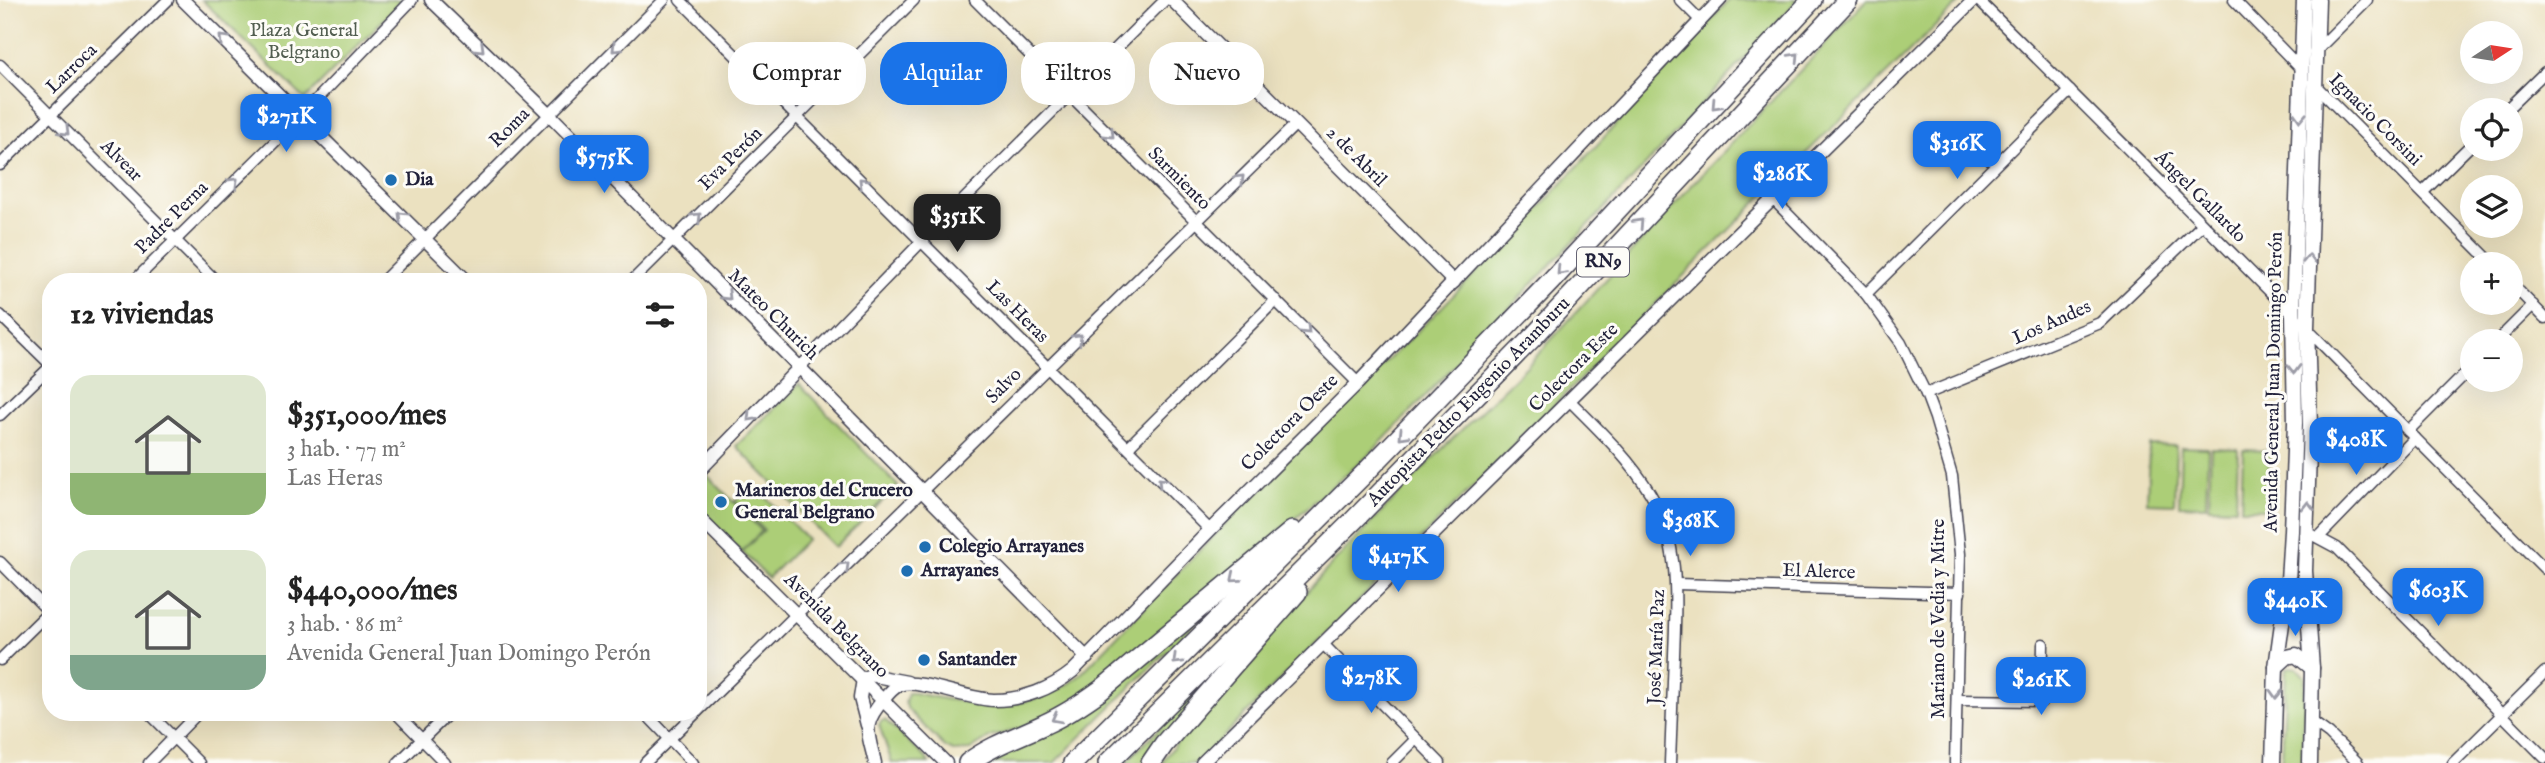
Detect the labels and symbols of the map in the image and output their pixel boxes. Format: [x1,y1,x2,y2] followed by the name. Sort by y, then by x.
[250,19,359,65] park label: Plaza General Belgrano
[2460,21,2524,84] north arrow
[219,35,231,47] one-way arrow
[41,38,103,99] street label: Larroca
[472,39,485,52] one-way arrow
[611,40,624,53] one-way arrow
[1786,52,1799,65] one-way arrow
[2323,68,2427,172] street label: Ignacio Corsini
[237,94,335,154] pin: $271K
[1712,97,1725,110] one-way arrow
[485,102,536,153] street label: Roma
[2292,112,2307,123] one-way arrow
[694,122,768,196] street label: Eva Perón
[1321,122,1392,193] street label: 2 de Abril
[1908,122,2006,181] pin: $316K
[57,123,70,136] one-way arrow
[1102,126,1115,139] one-way arrow
[94,134,147,187] street label: Alvear
[555,136,653,195] pin: $575K
[1142,142,1216,216] street label: Sarmiento
[2148,144,2252,248] street label: Ángel Gallardo
[1733,152,1831,211] pin: $286K
[405,168,434,192] place label: Dia
[383,172,399,188] marker: Dia
[1232,174,1245,187] one-way arrow
[130,176,214,260] street label: Padre Perna
[226,178,238,190] one-way arrow
[858,178,871,191] one-way arrow
[908,194,1006,254] pin: $351K
[397,211,410,224] one-way arrow
[689,212,702,225] one-way arrow
[1631,218,1644,231] one-way arrow
[2259,232,2289,533] street label: Avenida General Juan Domingo Perón
[1577,248,1629,276] road number: RN9
[2302,253,2317,264] one-way arrow
[1556,263,1569,276] one-way arrow
[722,264,824,366] street label: Mateo Churich
[981,276,1053,348] street label: Las Heras
[718,287,731,300] one-way arrow
[1362,292,1576,513] street label: Autopista Pedro Eugenio Aramburu
[2009,295,2095,351] street label: Los Andes
[1524,318,1624,418] street label: Colectora Este
[1297,322,1310,335] one-way arrow
[1069,334,1082,347] one-way arrow
[981,363,1027,409] street label: Salvo
[2287,364,2302,375] one-way arrow
[1236,369,1344,477] street label: Colectora Oeste
[747,409,760,422] one-way arrow
[2307,418,2405,477] pin: $408K
[1398,426,1411,439] one-way arrow
[1157,477,1170,490] one-way arrow
[735,479,913,525] place label: Marineros del Crucero General Belgrano
[713,494,729,510] marker: Marineros del Crucero General Belgrano
[1641,498,1739,558] pin: $368K
[2300,500,2316,511] one-way arrow
[1927,519,1951,719] street label: Mariano de Vedia y Mitre
[1349,534,1447,594] pin: $417K
[939,535,1084,559] place label: Colegio Arrayanes
[917,539,933,555] marker: Colegio Arrayanes
[920,559,999,583] place label: Arrayanes
[1782,559,1856,585] street label: El Alerce
[837,562,850,575] one-way arrow
[899,563,915,579] marker: Arrayanes
[777,567,894,684] street label: Avenida Belgrano
[2389,568,2487,628] pin: $603K
[1230,570,1243,582] one-way arrow
[2246,578,2344,638] pin: $440K
[1643,589,1671,707] street label: José María Paz
[938,648,1018,672] place label: Santander
[916,652,932,668] marker: Santander
[1172,652,1185,665] one-way arrow
[1322,656,1420,715] pin: $278K
[1992,658,2090,717] pin: $261K
[2268,688,2283,699] one-way arrow
[1051,710,1063,724] one-way arrow

